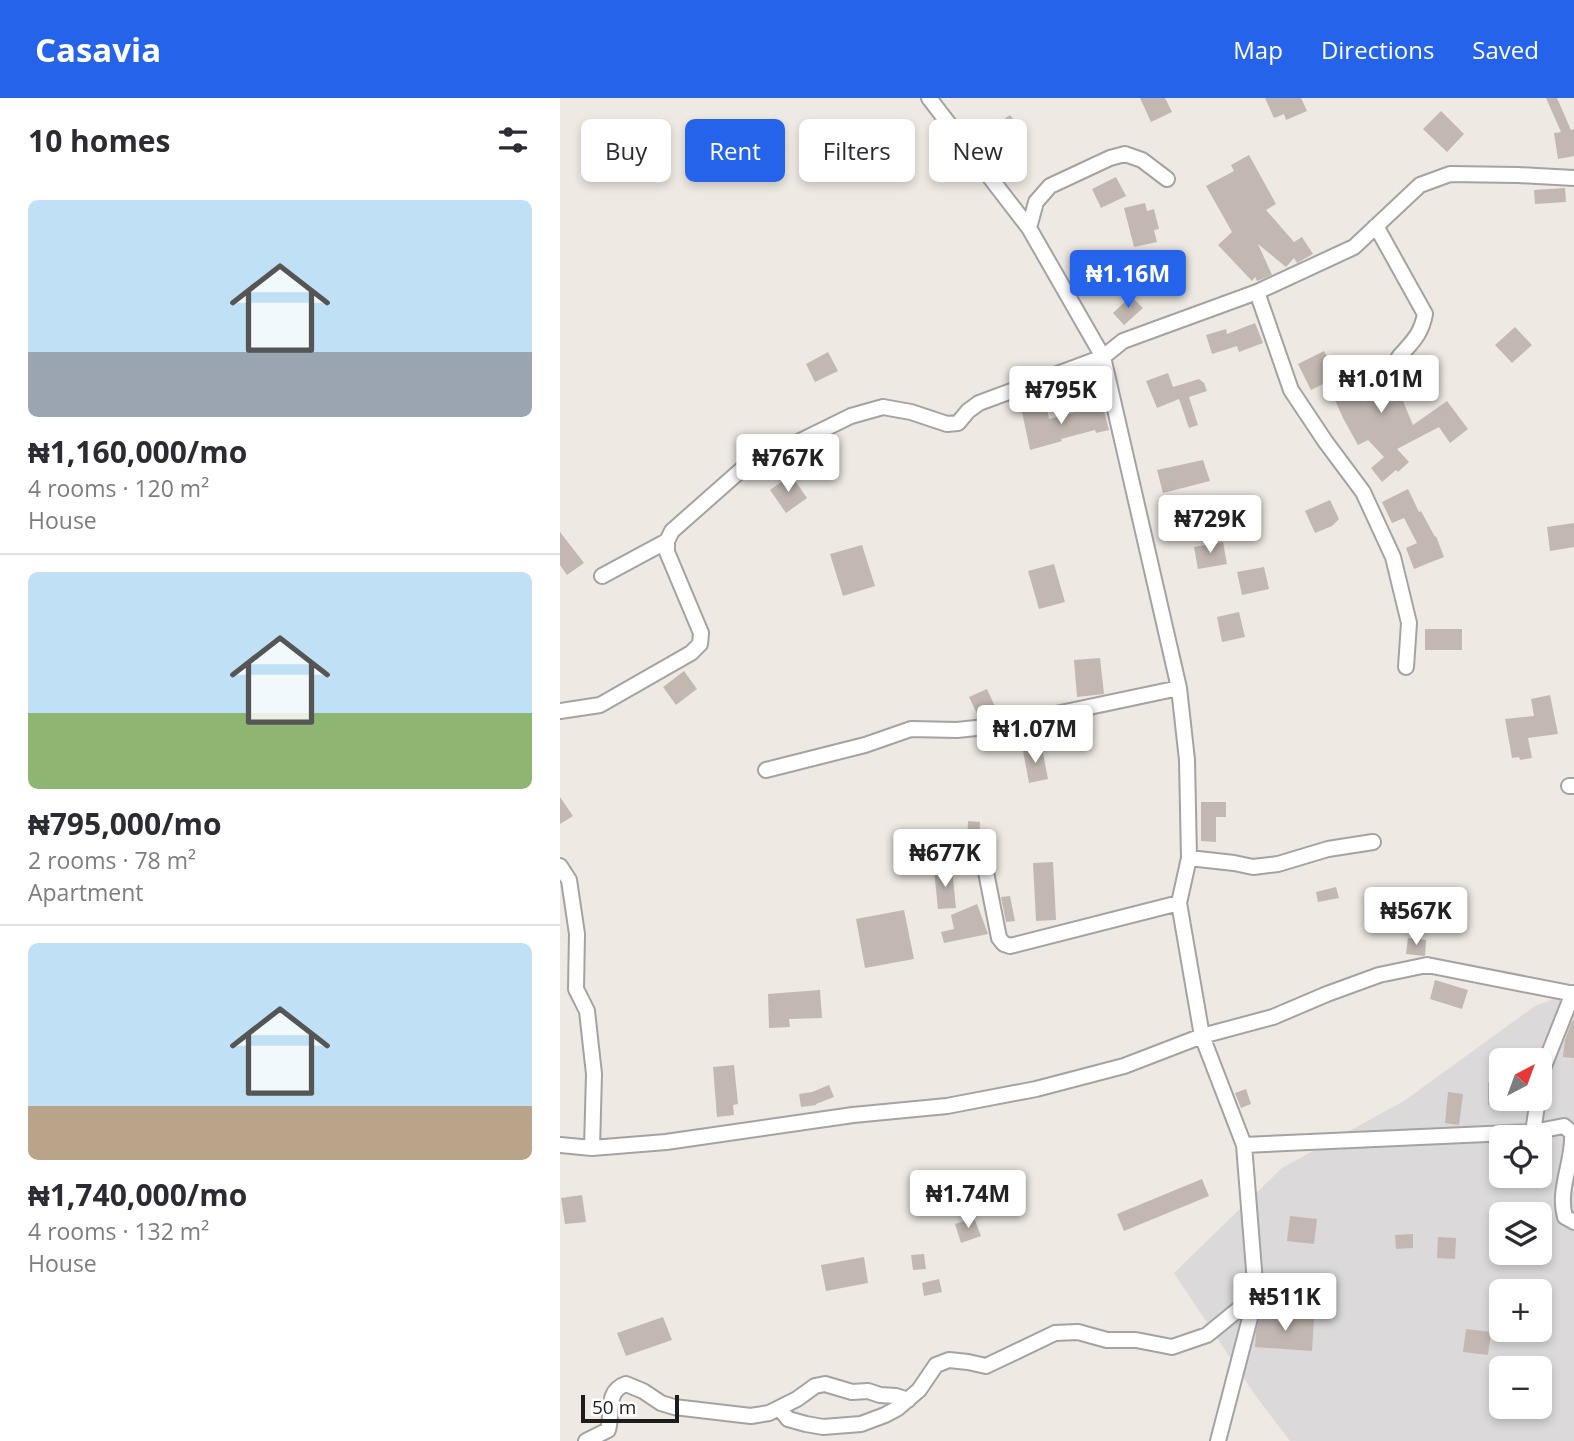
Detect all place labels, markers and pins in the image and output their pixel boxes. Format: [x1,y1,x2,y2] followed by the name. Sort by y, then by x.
[1071,250,1185,310] pin: ₦1.16M
[1324,356,1438,415] pin: ₦1.01M
[1012,366,1110,426] pin: ₦795K
[739,434,837,494] pin: ₦767K
[1161,496,1259,555] pin: ₦729K
[978,706,1092,765] pin: ₦1.07M
[896,830,994,889] pin: ₦677K
[1367,888,1465,947] pin: ₦567K
[911,1170,1025,1230] pin: ₦1.74M
[1236,1274,1334,1333] pin: ₦511K

